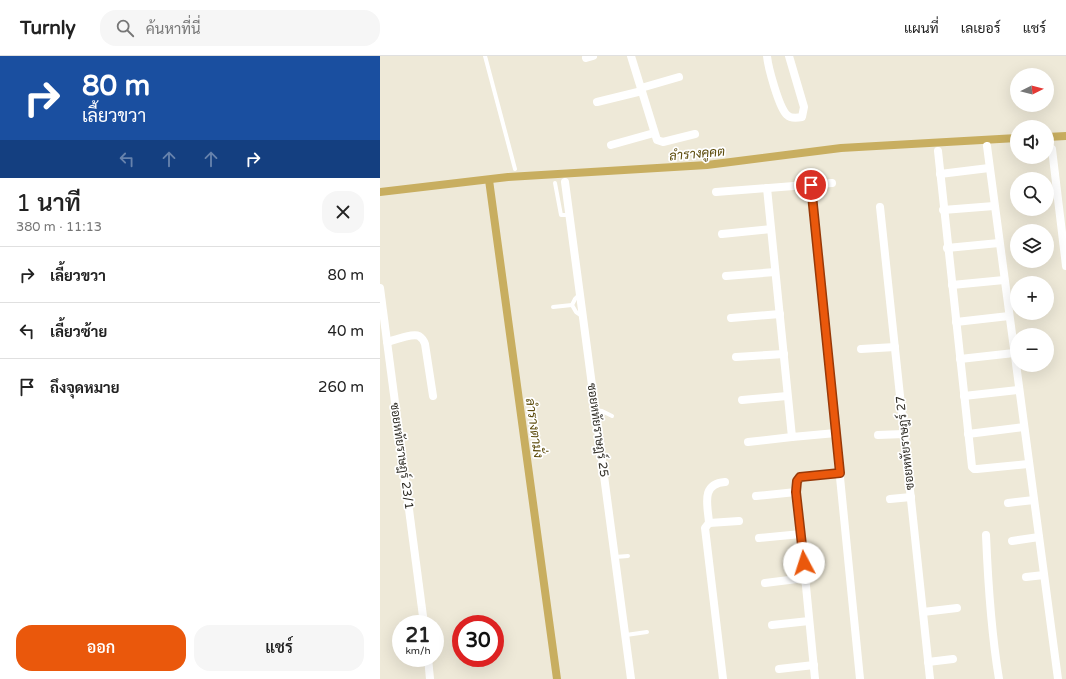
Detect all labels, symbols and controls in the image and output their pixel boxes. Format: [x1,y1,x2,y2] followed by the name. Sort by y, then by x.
[100,10,380,46] search box
[20,17,76,39] text: Turnly
[114,17,136,39] icon: search
[146,20,201,38] text: ค้นหาที่นี่
[904,20,939,37] text: แผนที่
[961,20,1001,37] text: เลเยอร์
[1023,20,1046,37] text: แชร์
[1010,68,1054,112] north arrow
[1010,68,1054,372] map controls
[82,69,150,103] text: 80 m
[16,72,68,124] icon: right
[82,105,146,127] text: เลี้ยวขวา
[1010,120,1054,164] button: sound
[669,144,726,165] water label: ลำรางคูคต
[116,148,138,170] icon: left
[158,148,180,170] icon: ahead
[200,148,222,170] icon: ahead
[242,148,264,170] icon: right
[794,168,828,202] pin
[1010,172,1054,216] button: search
[800,174,822,196] icon: arrive
[16,189,81,218] text: 1 นาที
[322,191,364,233] button: close
[16,219,102,235] text: 380 m · 11:13
[1010,224,1054,268] button: layers
[16,264,38,286] icon: right
[327,266,364,284] text: 80 m
[50,267,106,285] text: เลี้ยวขวา
[1010,276,1054,320] button: +
[16,320,38,342] icon: left
[327,322,364,340] text: 40 m
[50,323,107,341] text: เลี้ยวซ้าย
[1010,328,1054,372] button: −
[16,376,38,398] icon: arrive
[318,378,364,396] text: 260 m
[50,379,120,397] text: ถึงจุดหมาย
[583,382,613,478] street label: ซอยหทัยราษฎร์ 25
[892,395,918,491] street label: ซอยหทัยราษฎร์ 27
[522,396,551,459] water label: ลำรางตามั่ง
[387,402,417,510] street label: ซอยหทัยราษฎร์ 23/1
[783,542,825,584] position arrow
[452,615,504,667] speed limit sign: 30
[405,624,431,648] text: 21
[16,625,186,671] button: ออก
[194,625,364,671] button: แชร์
[405,645,431,657] text: km/h

